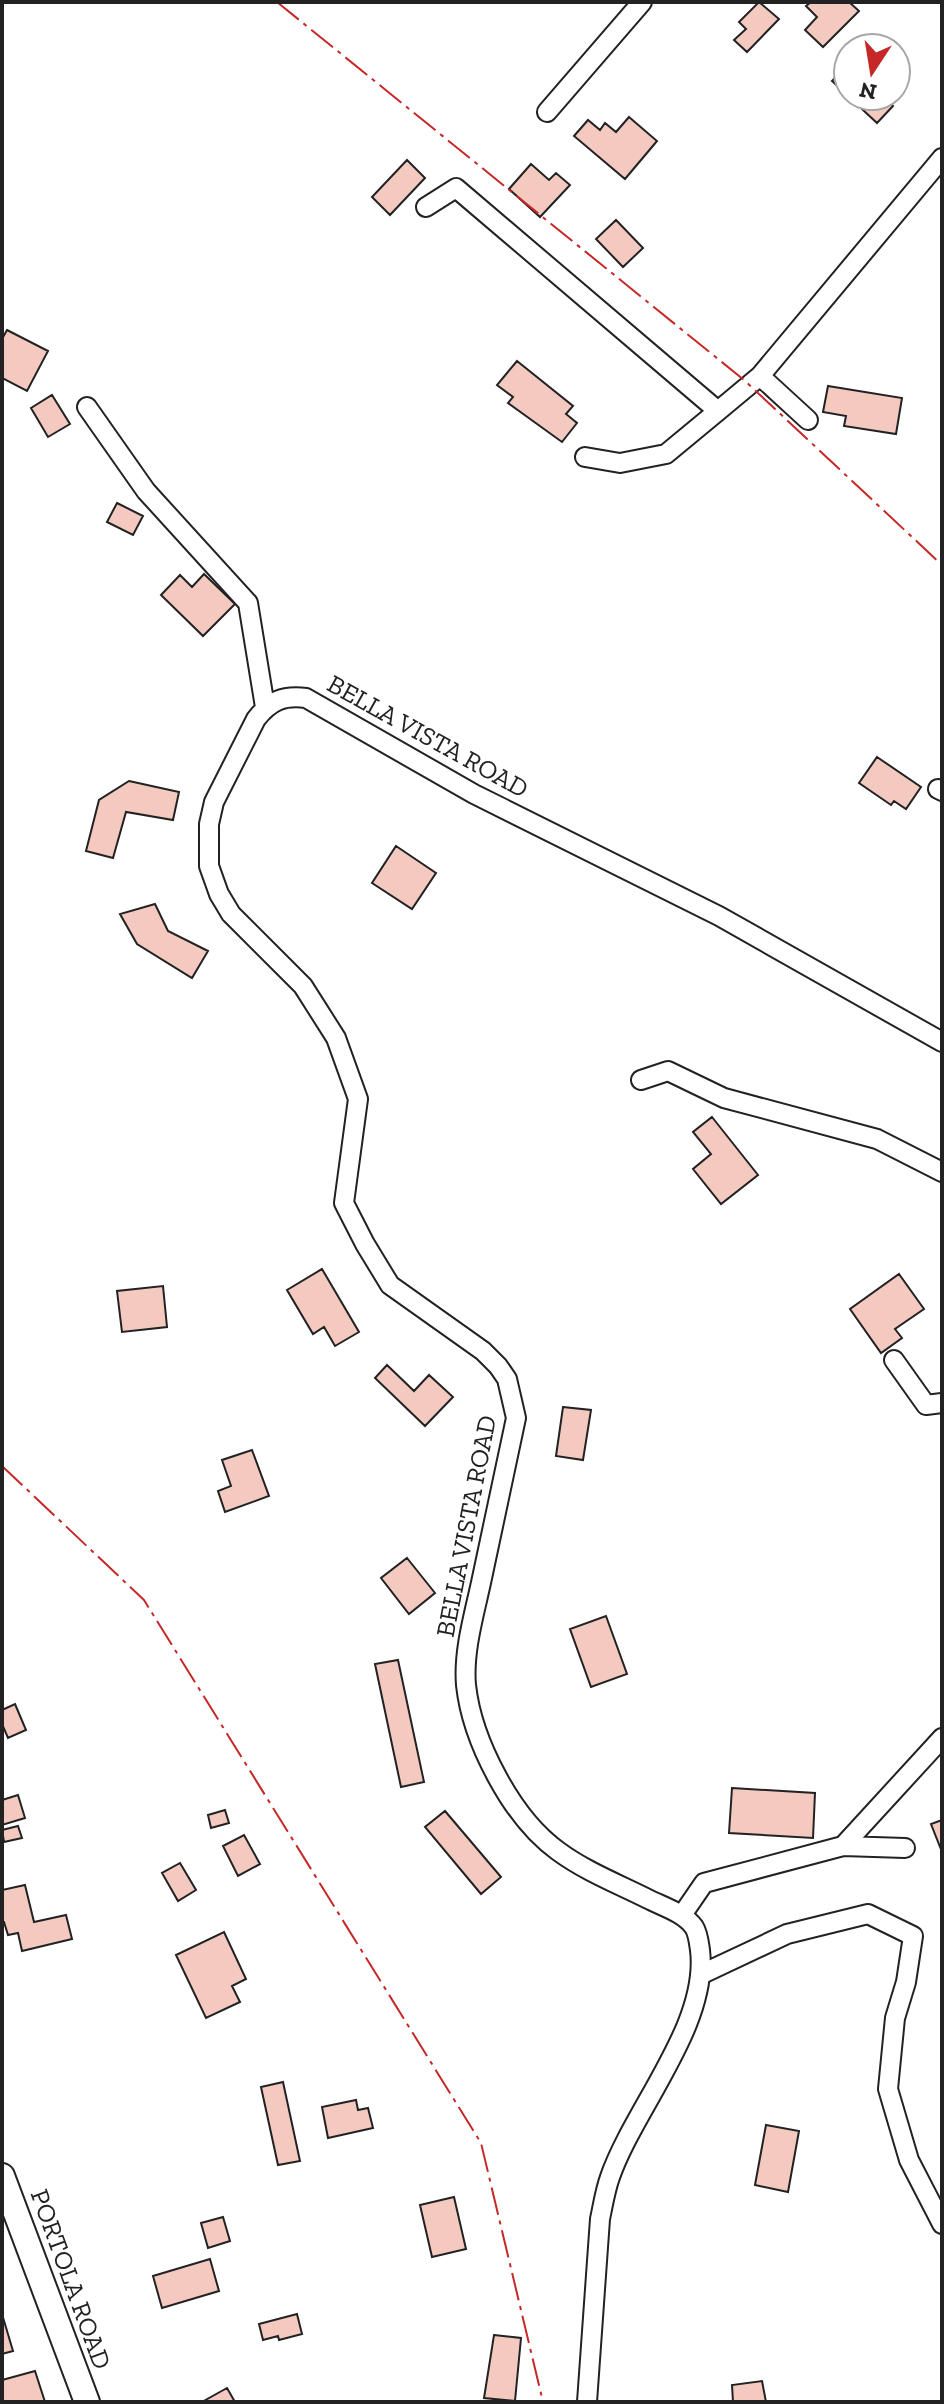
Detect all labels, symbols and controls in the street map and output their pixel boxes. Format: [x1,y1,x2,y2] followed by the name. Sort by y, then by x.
[832,32,912,112] north arrow
[857,76,879,106] text: N
[322,667,534,805] street label: BELLA VISTA ROAD
[429,1412,503,1640] street label: BELLA VISTA ROAD
[24,2185,118,2373] street label: PORTOLA ROAD

